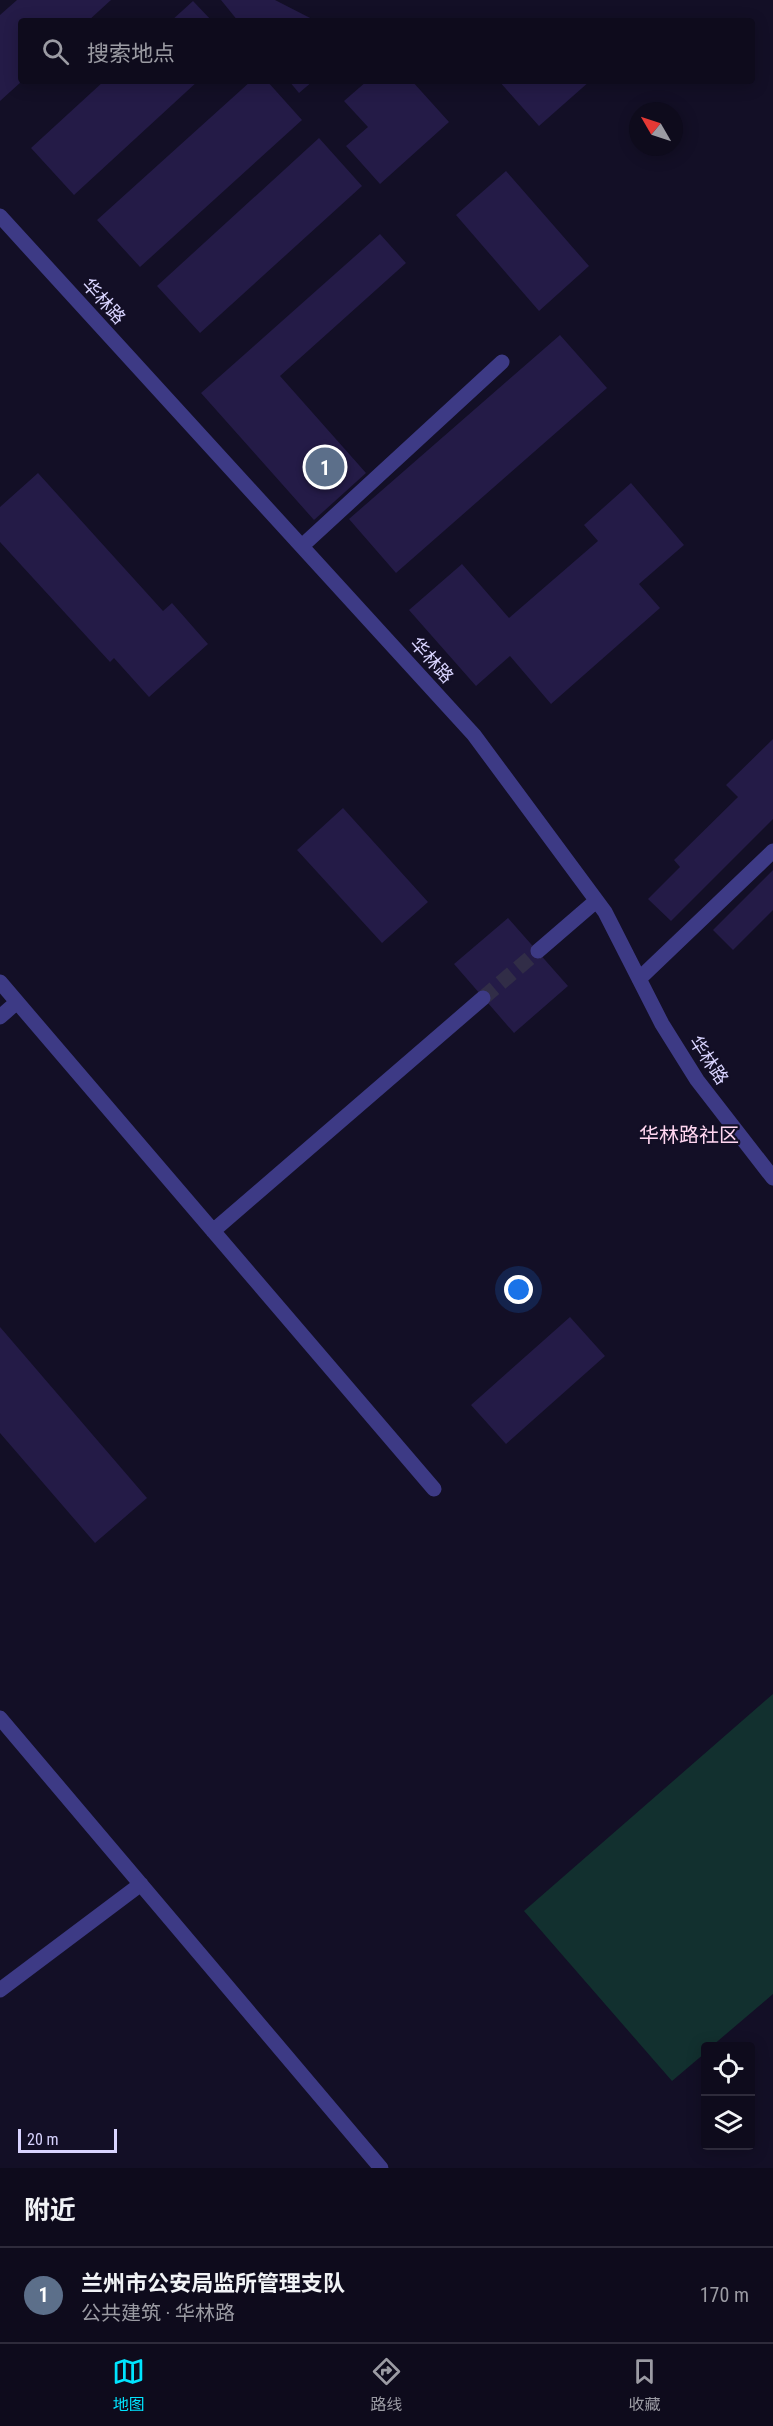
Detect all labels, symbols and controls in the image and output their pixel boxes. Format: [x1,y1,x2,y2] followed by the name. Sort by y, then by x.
[18,18,755,84] search box
[39,35,72,68] icon: search
[87,41,175,66] text: 搜索地点
[629,102,683,156] north arrow
[78,274,130,328] street label: 华林路
[306,444,344,490] pin: 1
[406,633,458,687] street label: 华林路
[685,1032,733,1088] street label: 华林路
[639,1123,739,1147] district label: 华林路社区
[504,1275,533,1304] your location
[701,2042,755,2150] map controls
[701,2042,755,2096] button: locate
[701,2096,755,2150] button: layers
[18,2126,117,2154] scale bar
[27,2130,59,2149] text: 20 m
[24,2195,76,2225] text: 附近
[81,2271,345,2296] text: 兰州市公安局监所管理支队
[38,2283,49,2307] text: 1
[700,2283,749,2307] text: 170 m
[81,2301,235,2325] text: 公共建筑 · 华林路
[112,2355,145,2415] tab: 地图
[370,2355,403,2415] tab: 路线
[628,2355,661,2415] tab: 收藏

